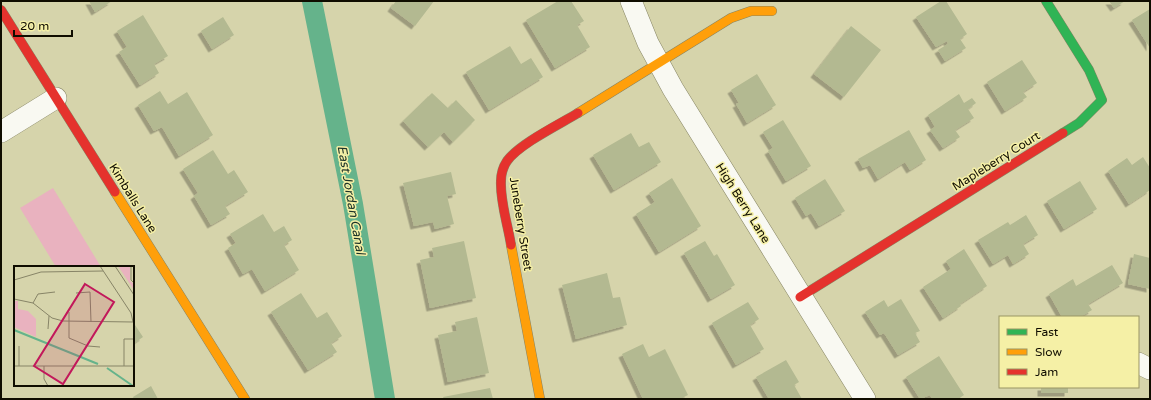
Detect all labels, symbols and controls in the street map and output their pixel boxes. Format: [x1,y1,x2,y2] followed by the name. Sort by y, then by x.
[14,12,72,38] scale bar
[20,19,49,33] text: 20 m
[950,128,1043,194] street label: Mapleberry Court
[334,144,369,257] water label: East Jordan Canal
[713,160,773,246] street label: High Berry Lane
[106,161,160,235] street label: Kimballs Lane
[507,176,535,272] street label: Juneberry Street
[14,266,134,386] inset map
[999,316,1139,388] legend
[1035,325,1059,339] text: Fast
[1035,345,1062,359] text: Slow
[1035,365,1058,379] text: Jam

